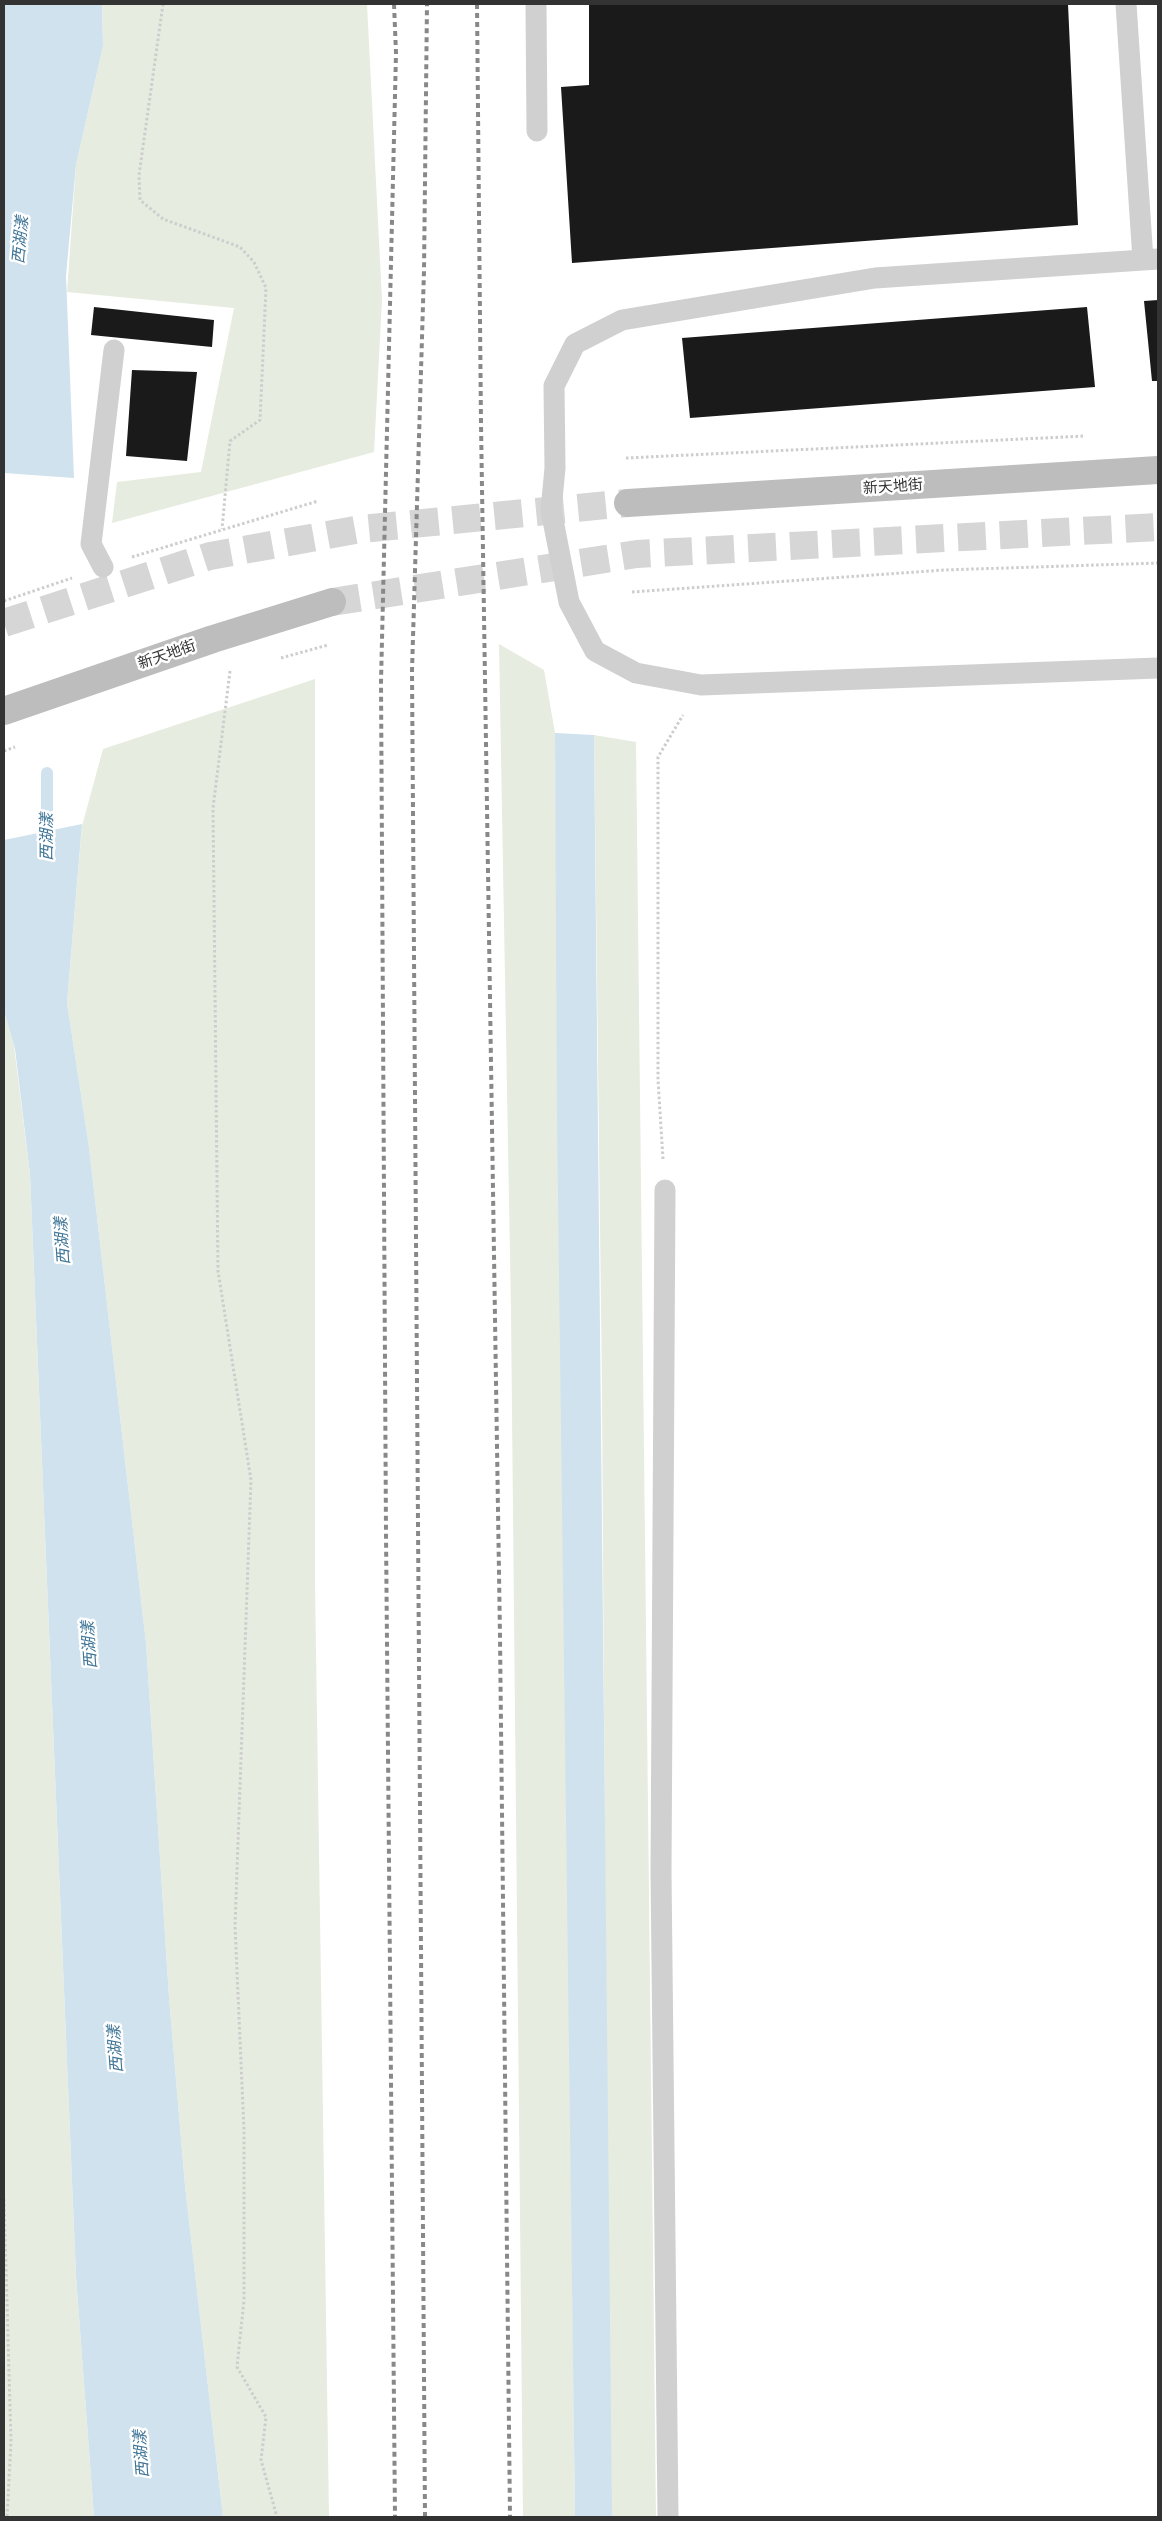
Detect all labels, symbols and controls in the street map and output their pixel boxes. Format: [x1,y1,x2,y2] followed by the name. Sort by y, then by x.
[9,215,33,265] water label: 西湖漾
[862,476,924,498] street label: 新天地街
[136,637,198,673] street label: 新天地街
[37,813,57,861] water label: 西湖漾
[52,1216,74,1266] water label: 西湖漾
[79,1620,101,1670] water label: 西湖漾
[105,2024,127,2074] water label: 西湖漾
[131,2429,153,2479] water label: 西湖漾

